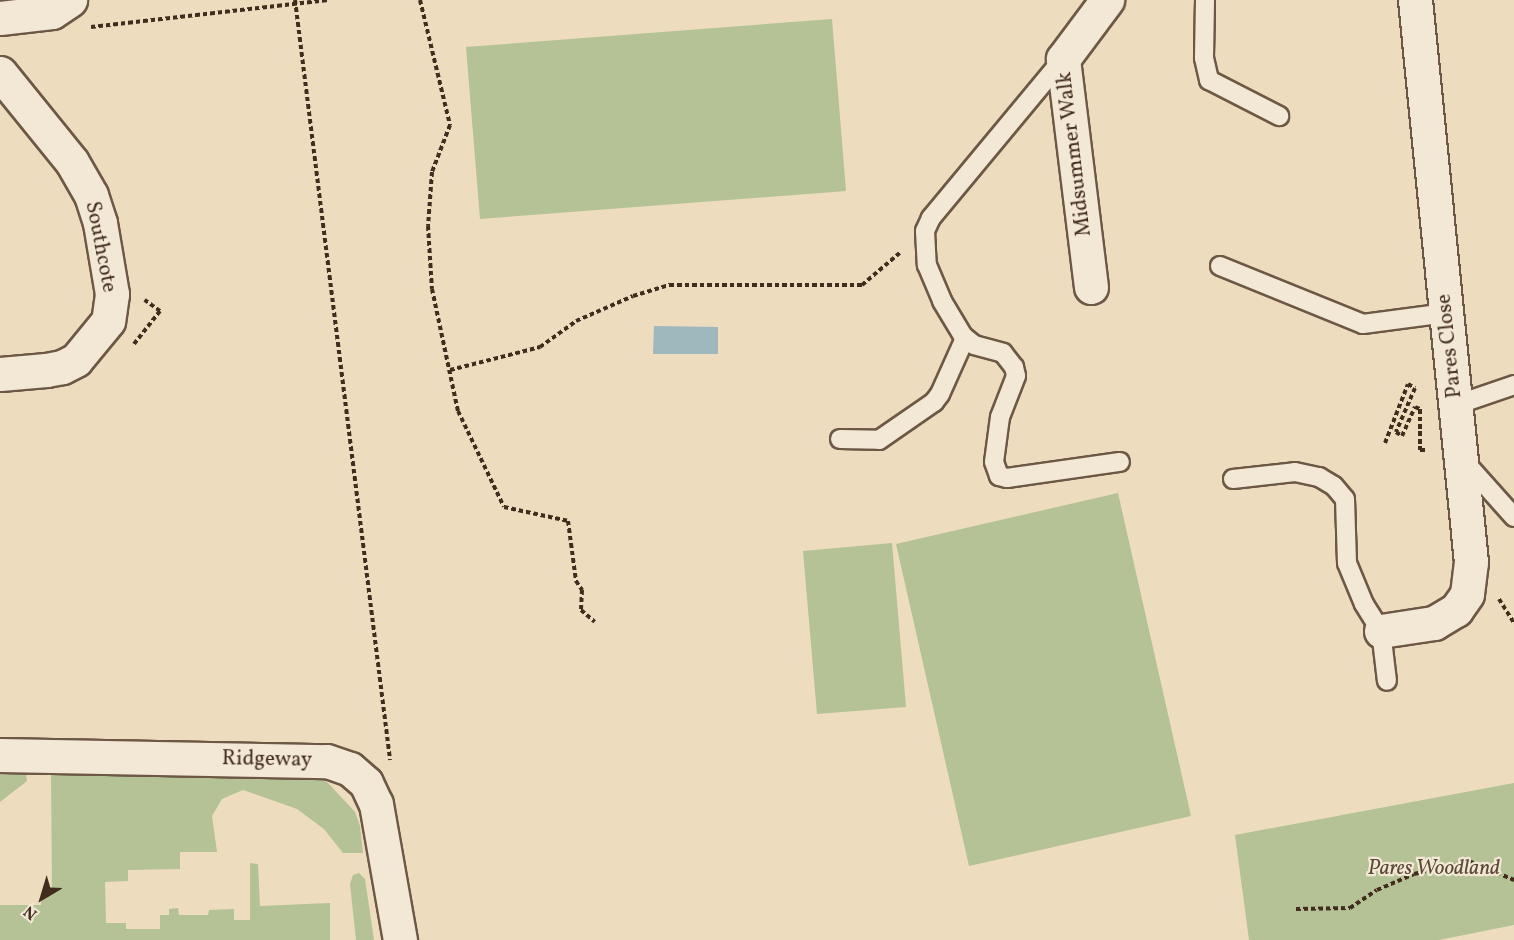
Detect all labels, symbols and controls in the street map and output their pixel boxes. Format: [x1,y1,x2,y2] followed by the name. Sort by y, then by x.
[1052,70,1098,238] street label: Midsummer Walk
[79,199,121,295] street label: Southcote
[1432,293,1468,399] street label: Pares Close
[222,747,312,773] street label: Ridgeway
[1368,856,1500,882] park label: Pares Woodland
[12,868,72,928] north arrow
[20,900,42,924] text: N

